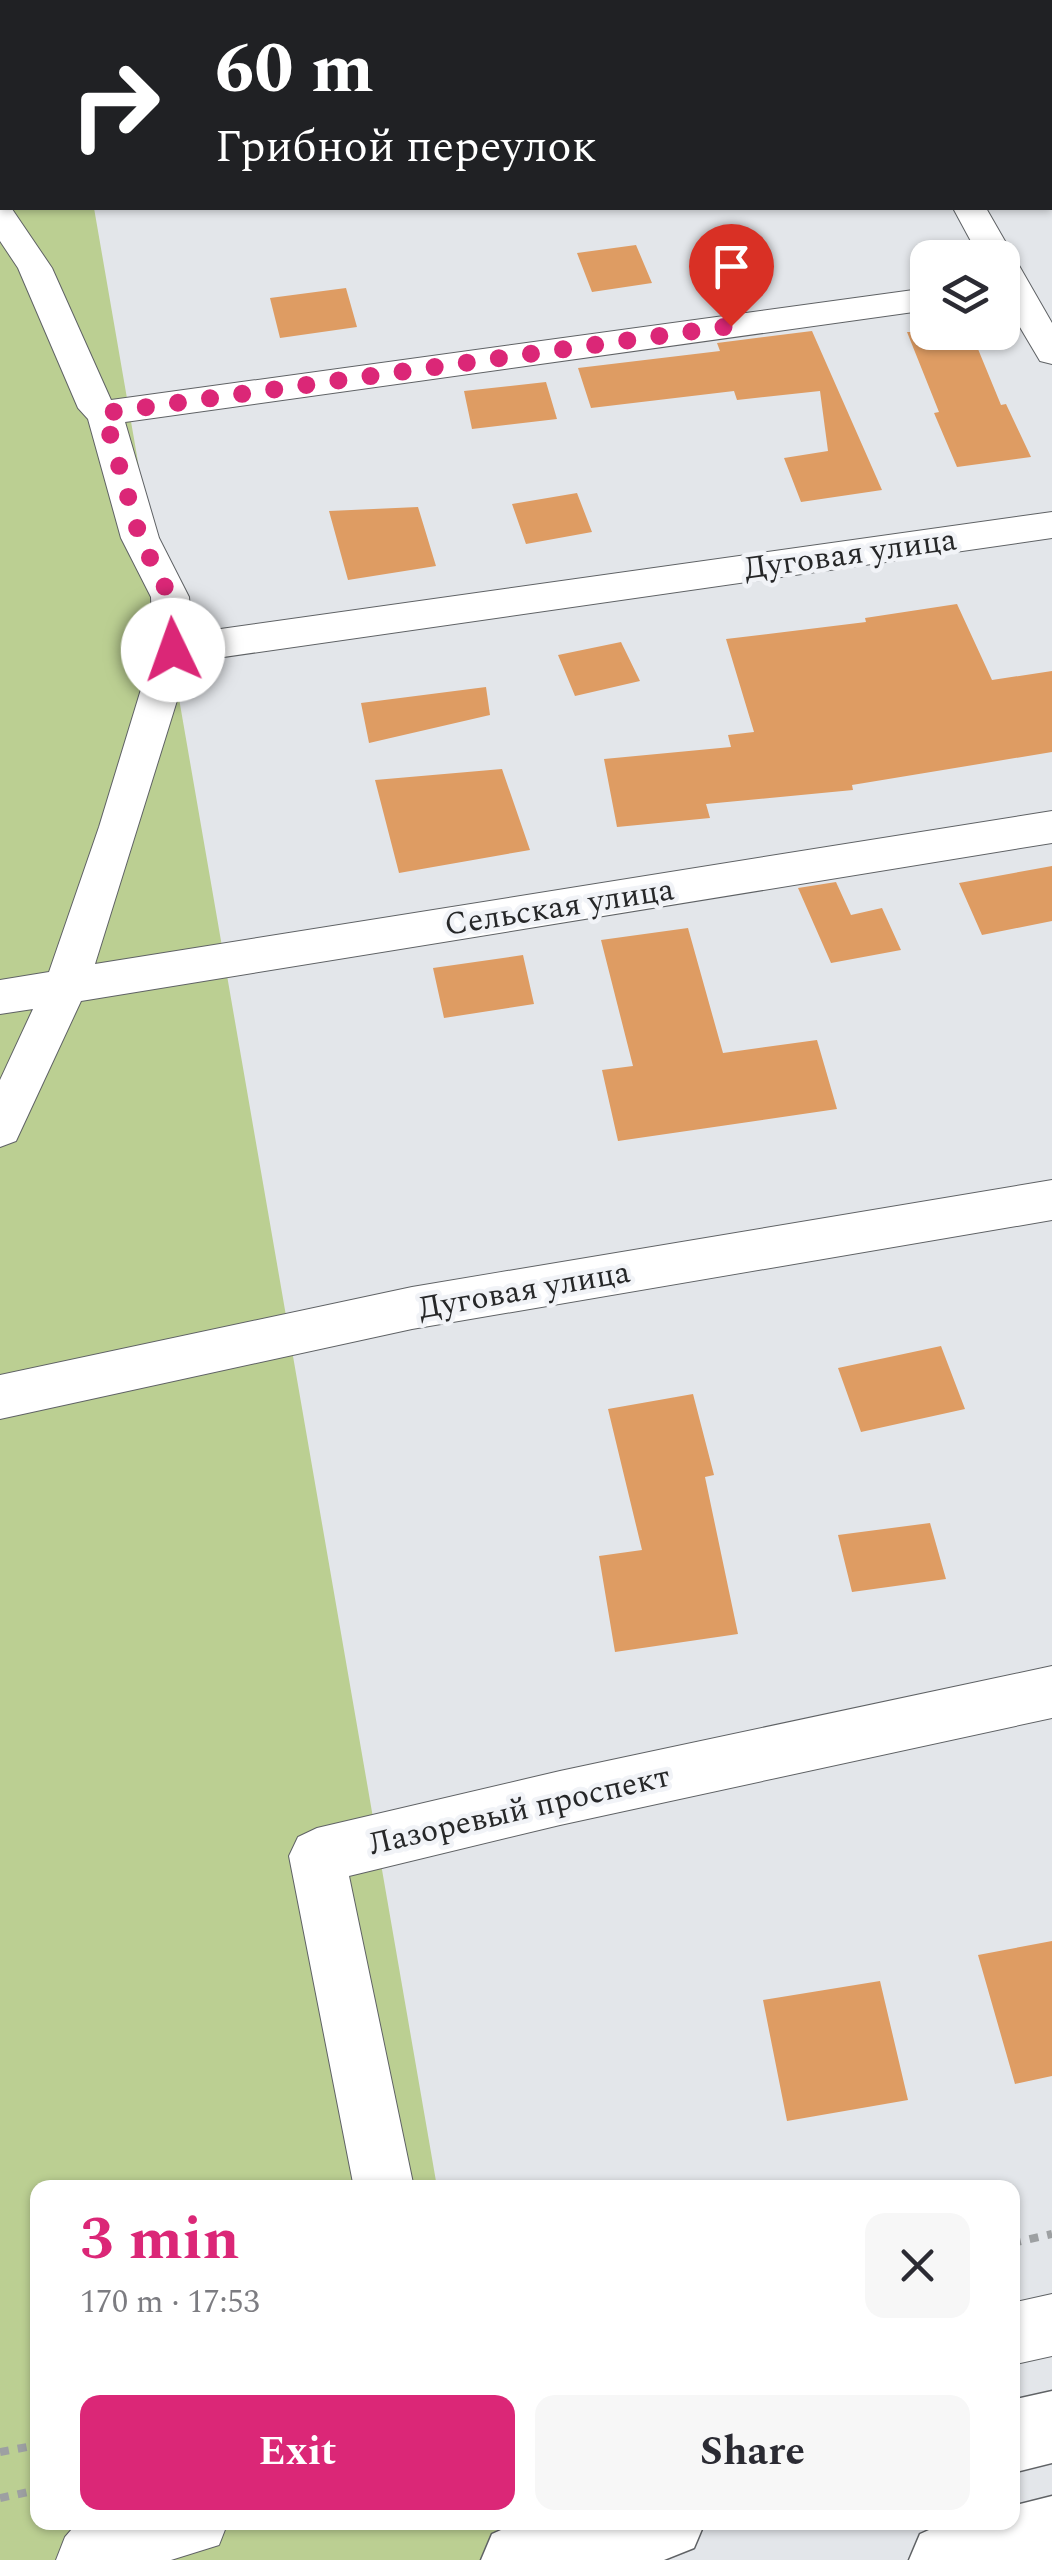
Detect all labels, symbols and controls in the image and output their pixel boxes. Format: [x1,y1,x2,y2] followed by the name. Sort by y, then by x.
[215,17,374,123] text: 60 m
[50,40,180,170] icon: right
[215,113,597,182] text: Грибной переулок
[689,224,774,327] pin
[704,239,759,294] icon: arrive
[910,240,1020,350] map controls
[910,240,1020,350] button: layers
[741,515,960,594] street label: Дуговая улица
[121,598,225,702] position arrow
[441,865,678,950] street label: Сельская улица
[414,1248,634,1333] street label: Дуговая улица
[364,1752,675,1869] street label: Лазоревый проспект
[80,2194,240,2286] text: 3 min
[865,2213,970,2318] button: close
[80,2278,260,2327] text: 170 m · 17:53
[80,2395,515,2510] button: Exit
[535,2395,970,2510] button: Share

